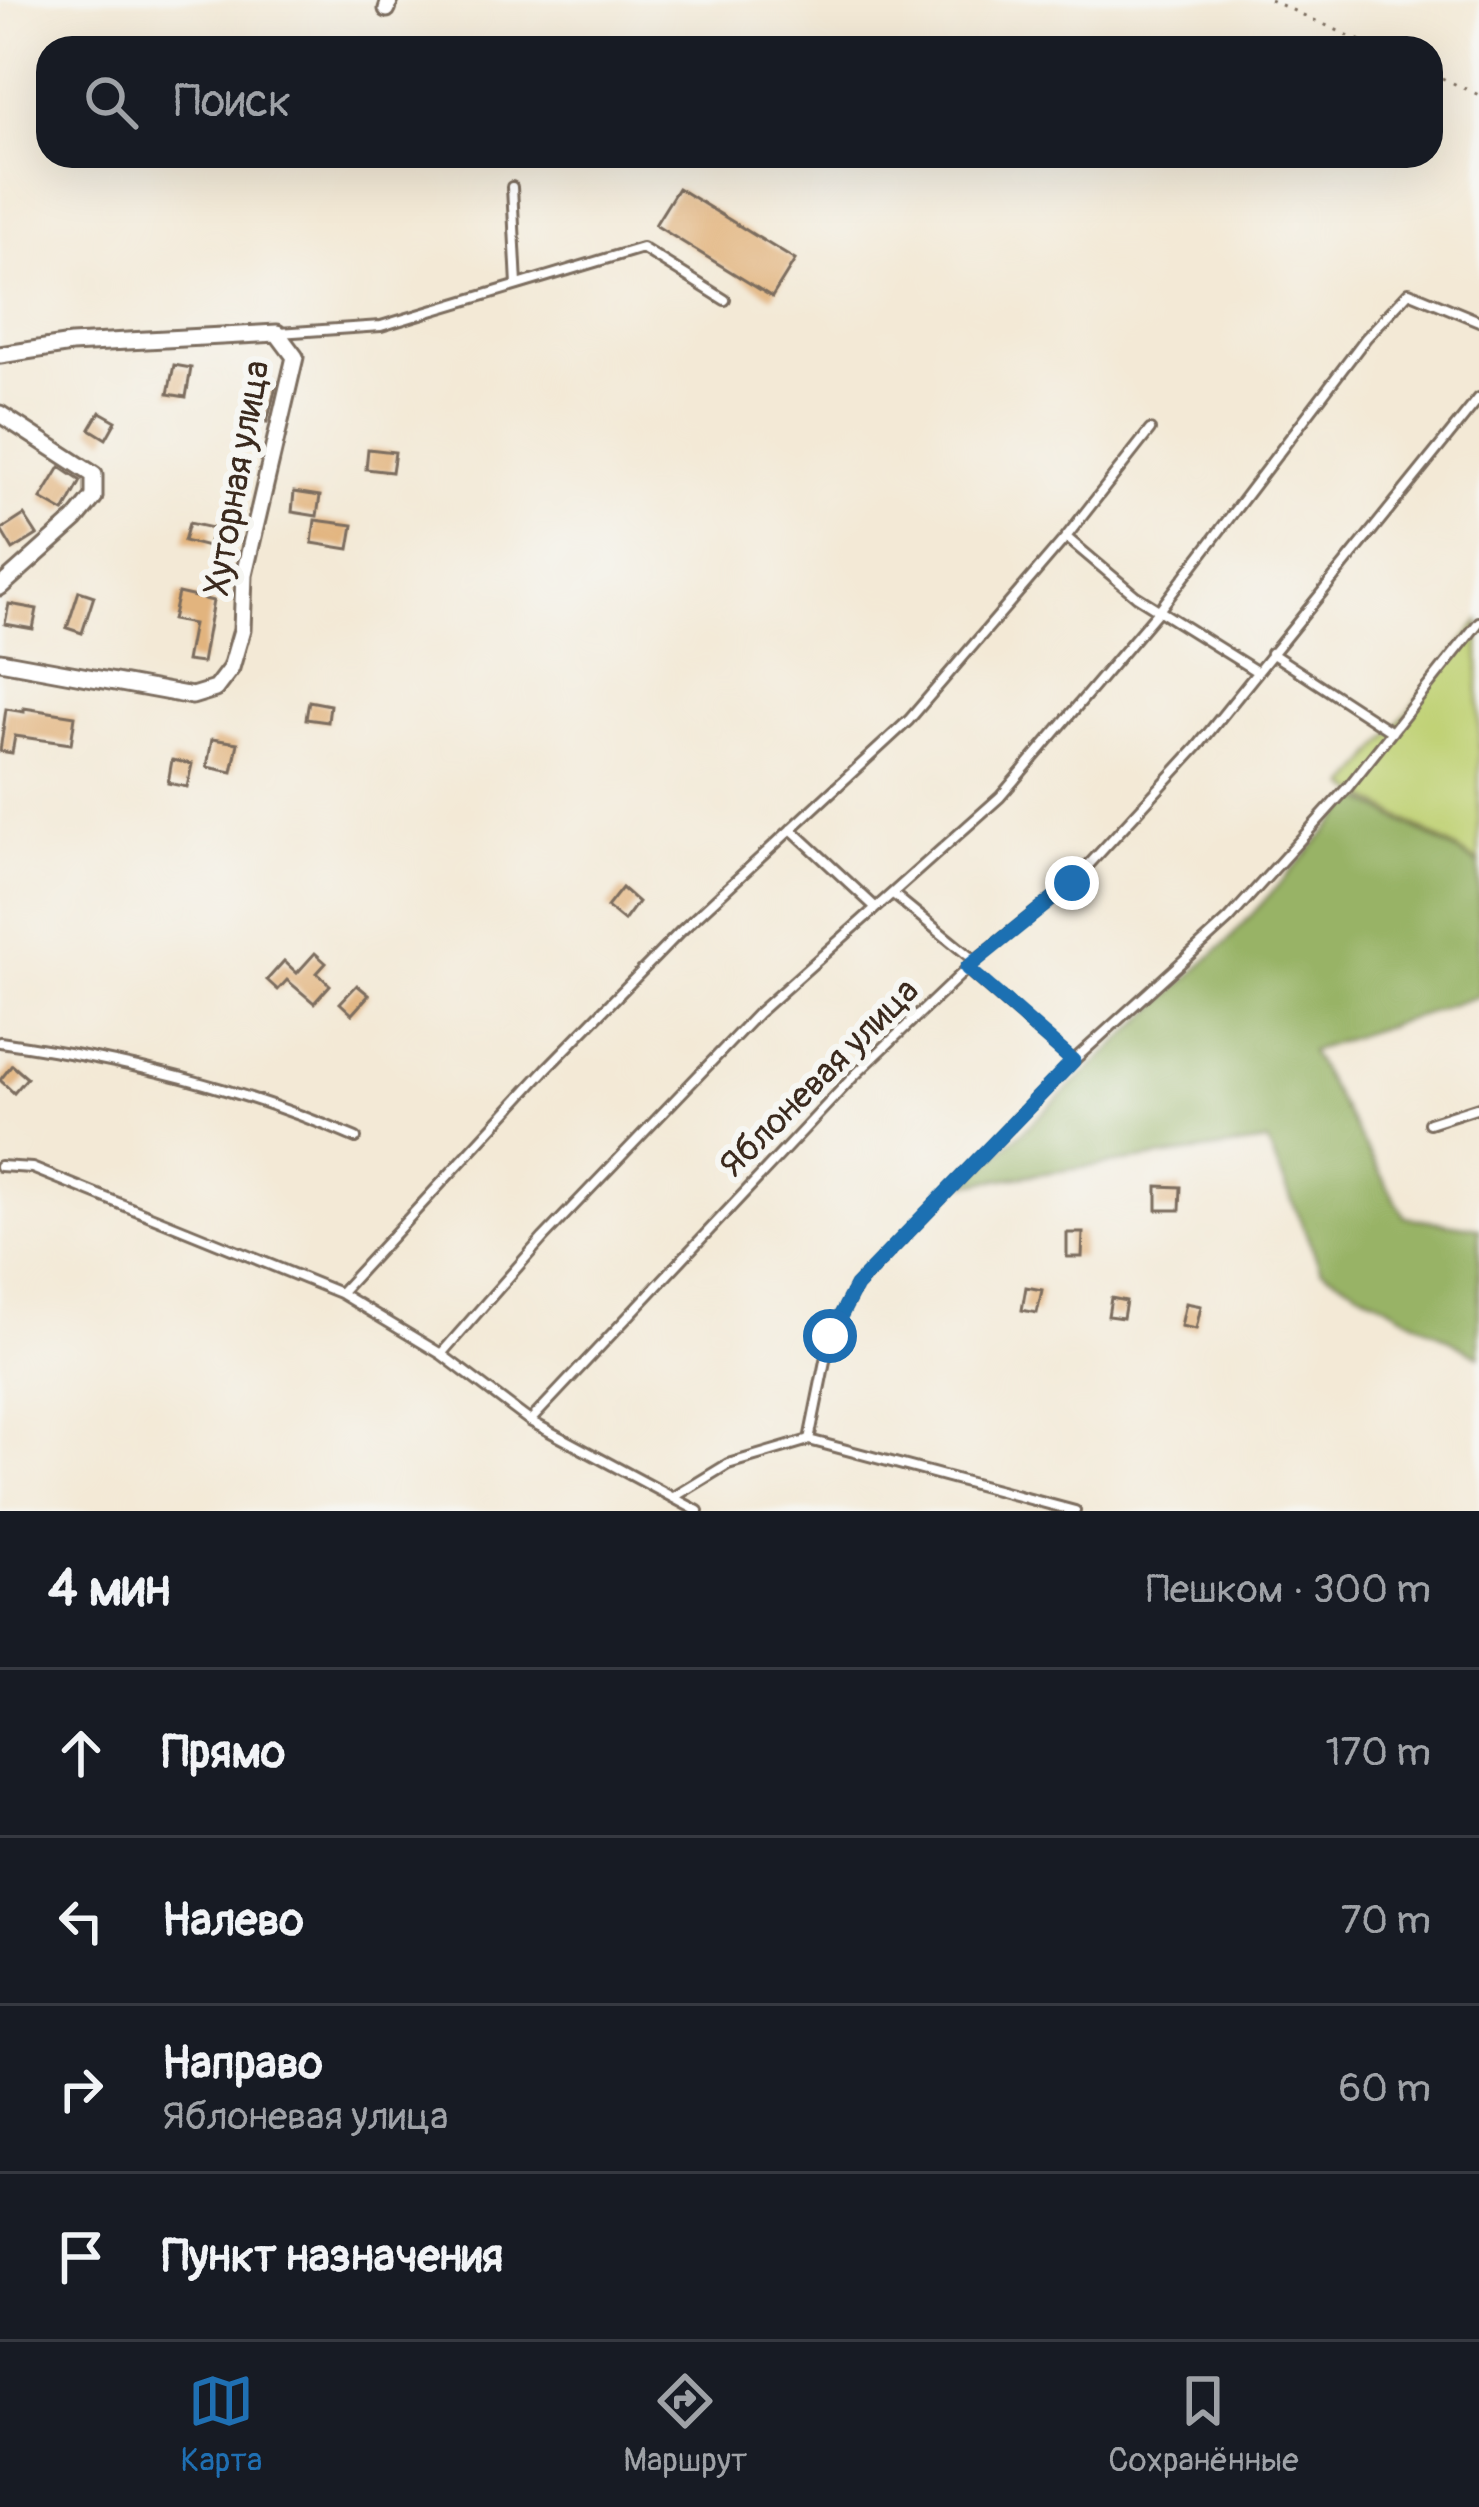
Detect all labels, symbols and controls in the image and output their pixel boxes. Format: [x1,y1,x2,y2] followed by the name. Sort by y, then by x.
[36,36,1443,168] search box
[78,69,144,135] icon: search
[174,74,291,130] text: Поиск
[194,357,280,599] street label: Хуторная улица
[1045,856,1099,910] route end
[710,969,928,1187] street label: Яблоневая улица
[803,1309,857,1363] route start
[48,1557,170,1621] text: 4 мин
[1146,1565,1431,1614] text: Пешком · 300 m
[48,1720,114,1786] icon: ahead
[162,1725,285,1781] text: Прямо
[1325,1728,1431,1777] text: 170 m
[48,1888,114,1954] icon: left
[162,1893,304,1949] text: Налево
[1341,1896,1431,1945] text: 70 m
[162,2036,323,2092] text: Направо
[48,2056,114,2122] icon: right
[1339,2064,1431,2113] text: 60 m
[162,2092,448,2141] text: Яблоневая улица
[48,2224,114,2290] icon: arrive
[162,2229,503,2285] text: Пункт назначения
[180,2368,262,2481] tab: Карта
[623,2368,747,2481] tab: Маршрут
[1108,2368,1299,2481] tab: Сохранённые

